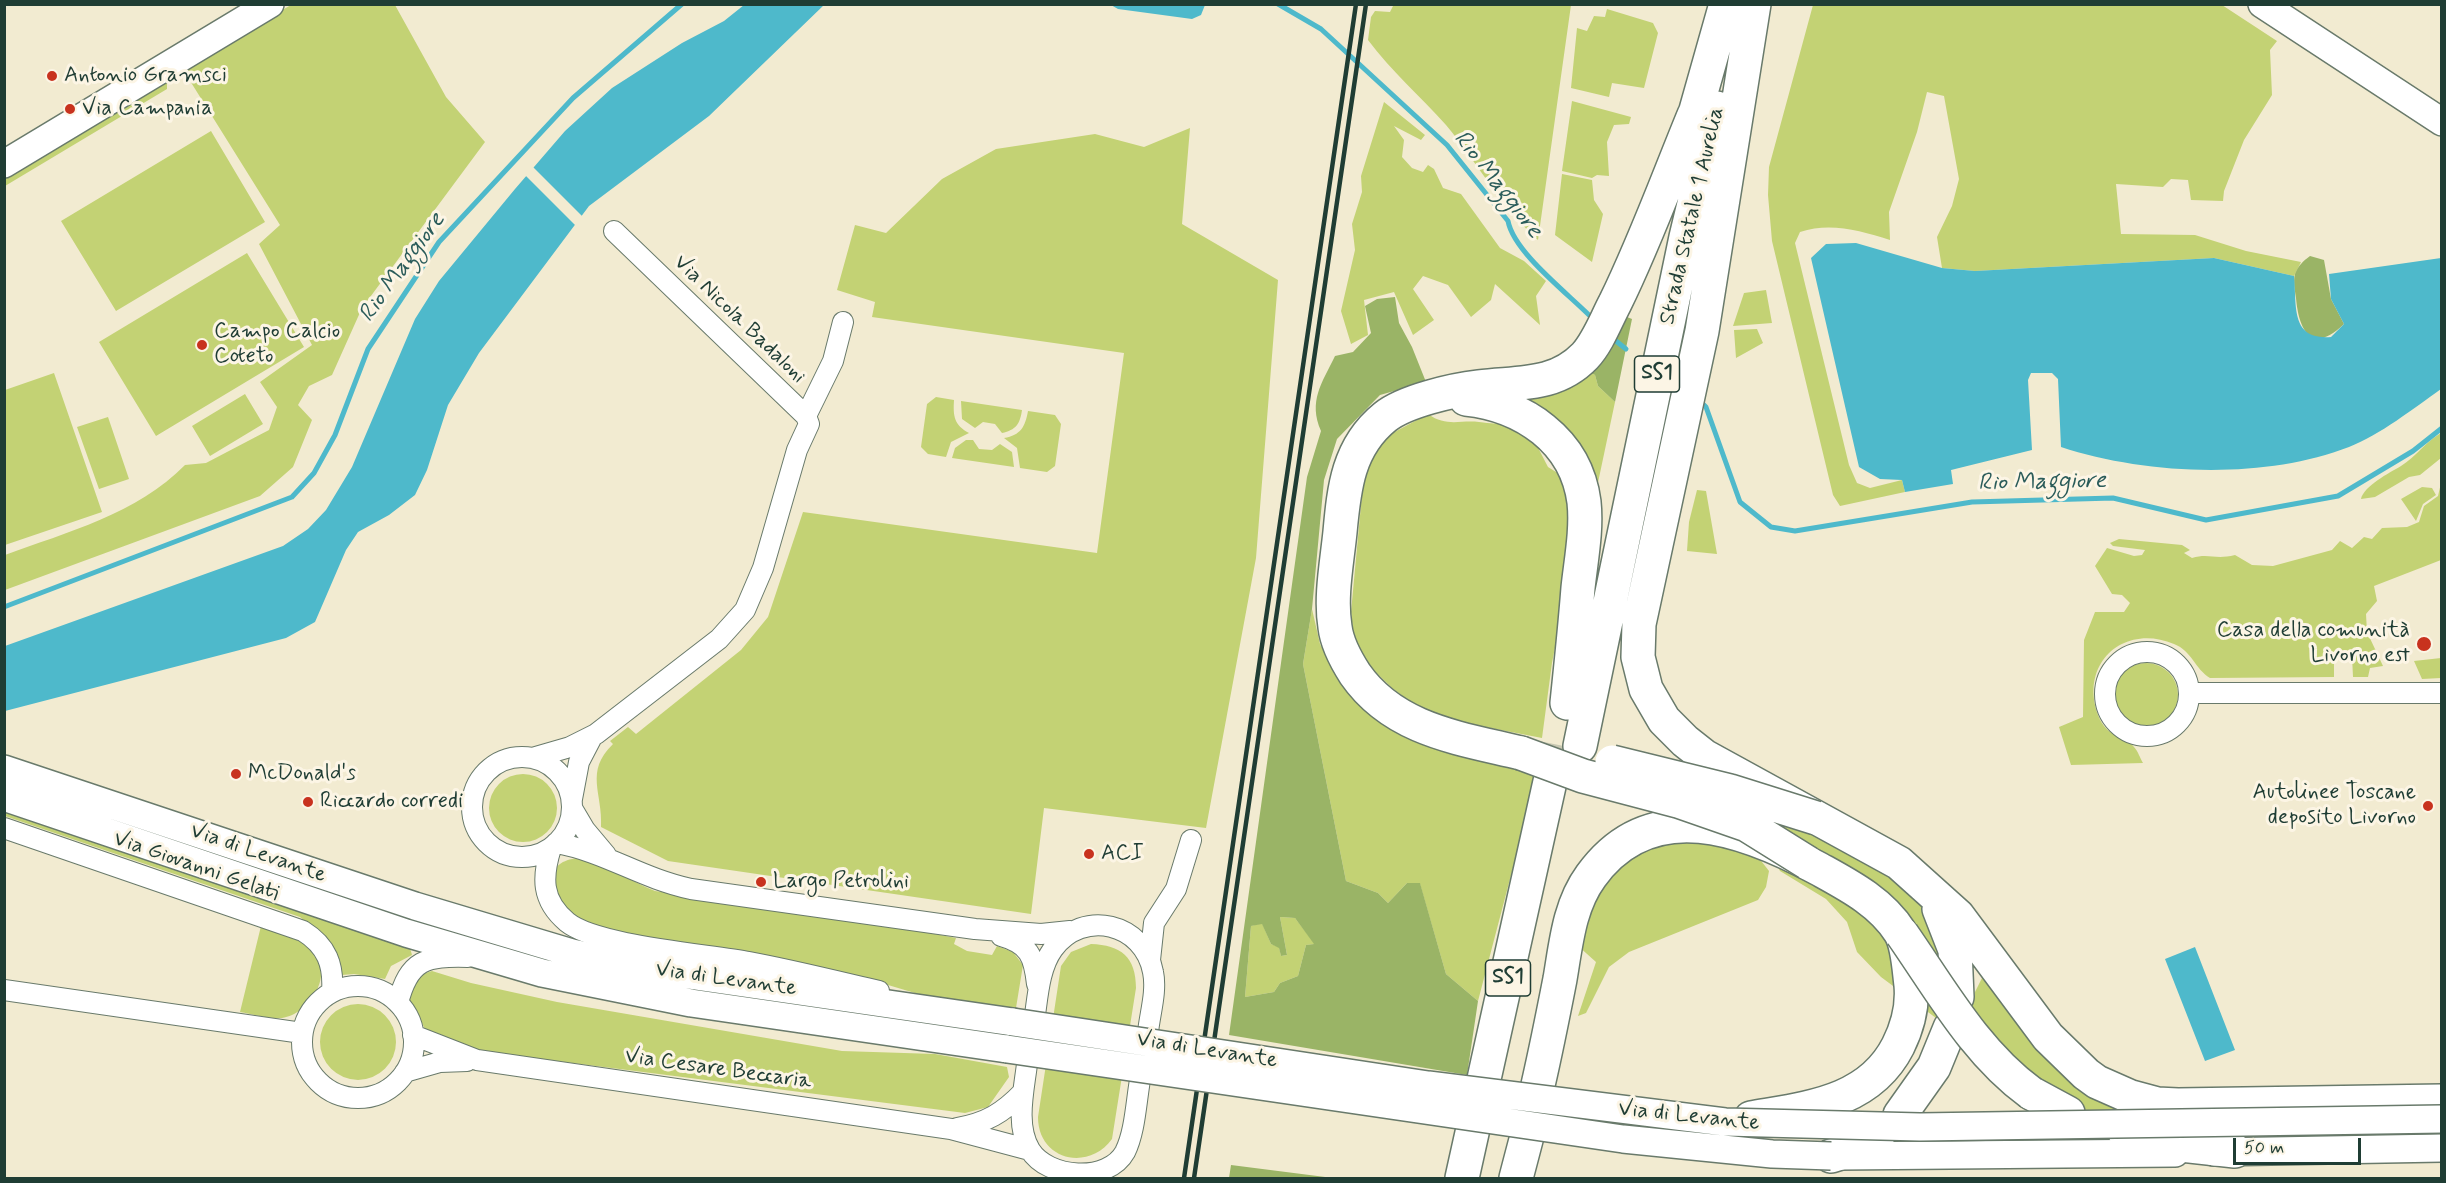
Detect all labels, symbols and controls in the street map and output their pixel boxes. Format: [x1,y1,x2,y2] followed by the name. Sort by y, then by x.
[64,63,227,89] place label: Antonio Gramsci
[45,69,59,83] marker: Antonio Gramsci
[82,96,213,122] place label: Via Campania
[63,102,77,116] marker: Via Campania
[1655,105,1731,327] street label: Strada Statale 1 Aurelia
[1446,126,1548,244] water label: Rio Maggiore
[354,208,452,328] water label: Rio Maggiore
[667,250,811,390] street label: Via Nicola Badaloni
[214,319,340,370] place label: Campo Calcio Coteto
[195,338,209,352] marker: Campo Calcio Coteto
[1634,356,1680,392] road number: SS1
[1978,467,2106,499] water label: Rio Maggiore
[2217,618,2410,670] place label: Casa della comunità Livorno est
[2415,635,2433,653] marker: Casa della comunità Livorno est
[248,761,356,787] place label: McDonald's
[229,767,243,781] marker: McDonald's
[2253,780,2416,831] place label: Autolinee Toscane deposito Livorno
[320,789,463,815] place label: Riccardo corredi
[301,795,315,809] marker: Riccardo corredi
[2421,799,2435,813] marker: Autolinee Toscane deposito Livorno
[187,818,329,890] street label: Via di Levante
[110,826,282,908] street label: Via Giovanni Gelati
[1101,841,1144,867] place label: ACI
[1082,847,1096,861] marker: ACI
[773,869,909,895] place label: Largo Petrolini
[754,875,768,889] marker: Largo Petrolini
[654,957,798,1003] street label: Via di Levante
[1486,960,1530,996] road number: SS1
[1135,1027,1279,1075] street label: Via di Levante
[623,1044,813,1096] street label: Via Cesare Beccaria
[1617,1096,1761,1138] street label: Via di Levante
[2236,1126,2364,1164] scale bar
[2244,1136,2284,1160] text: 50 m

